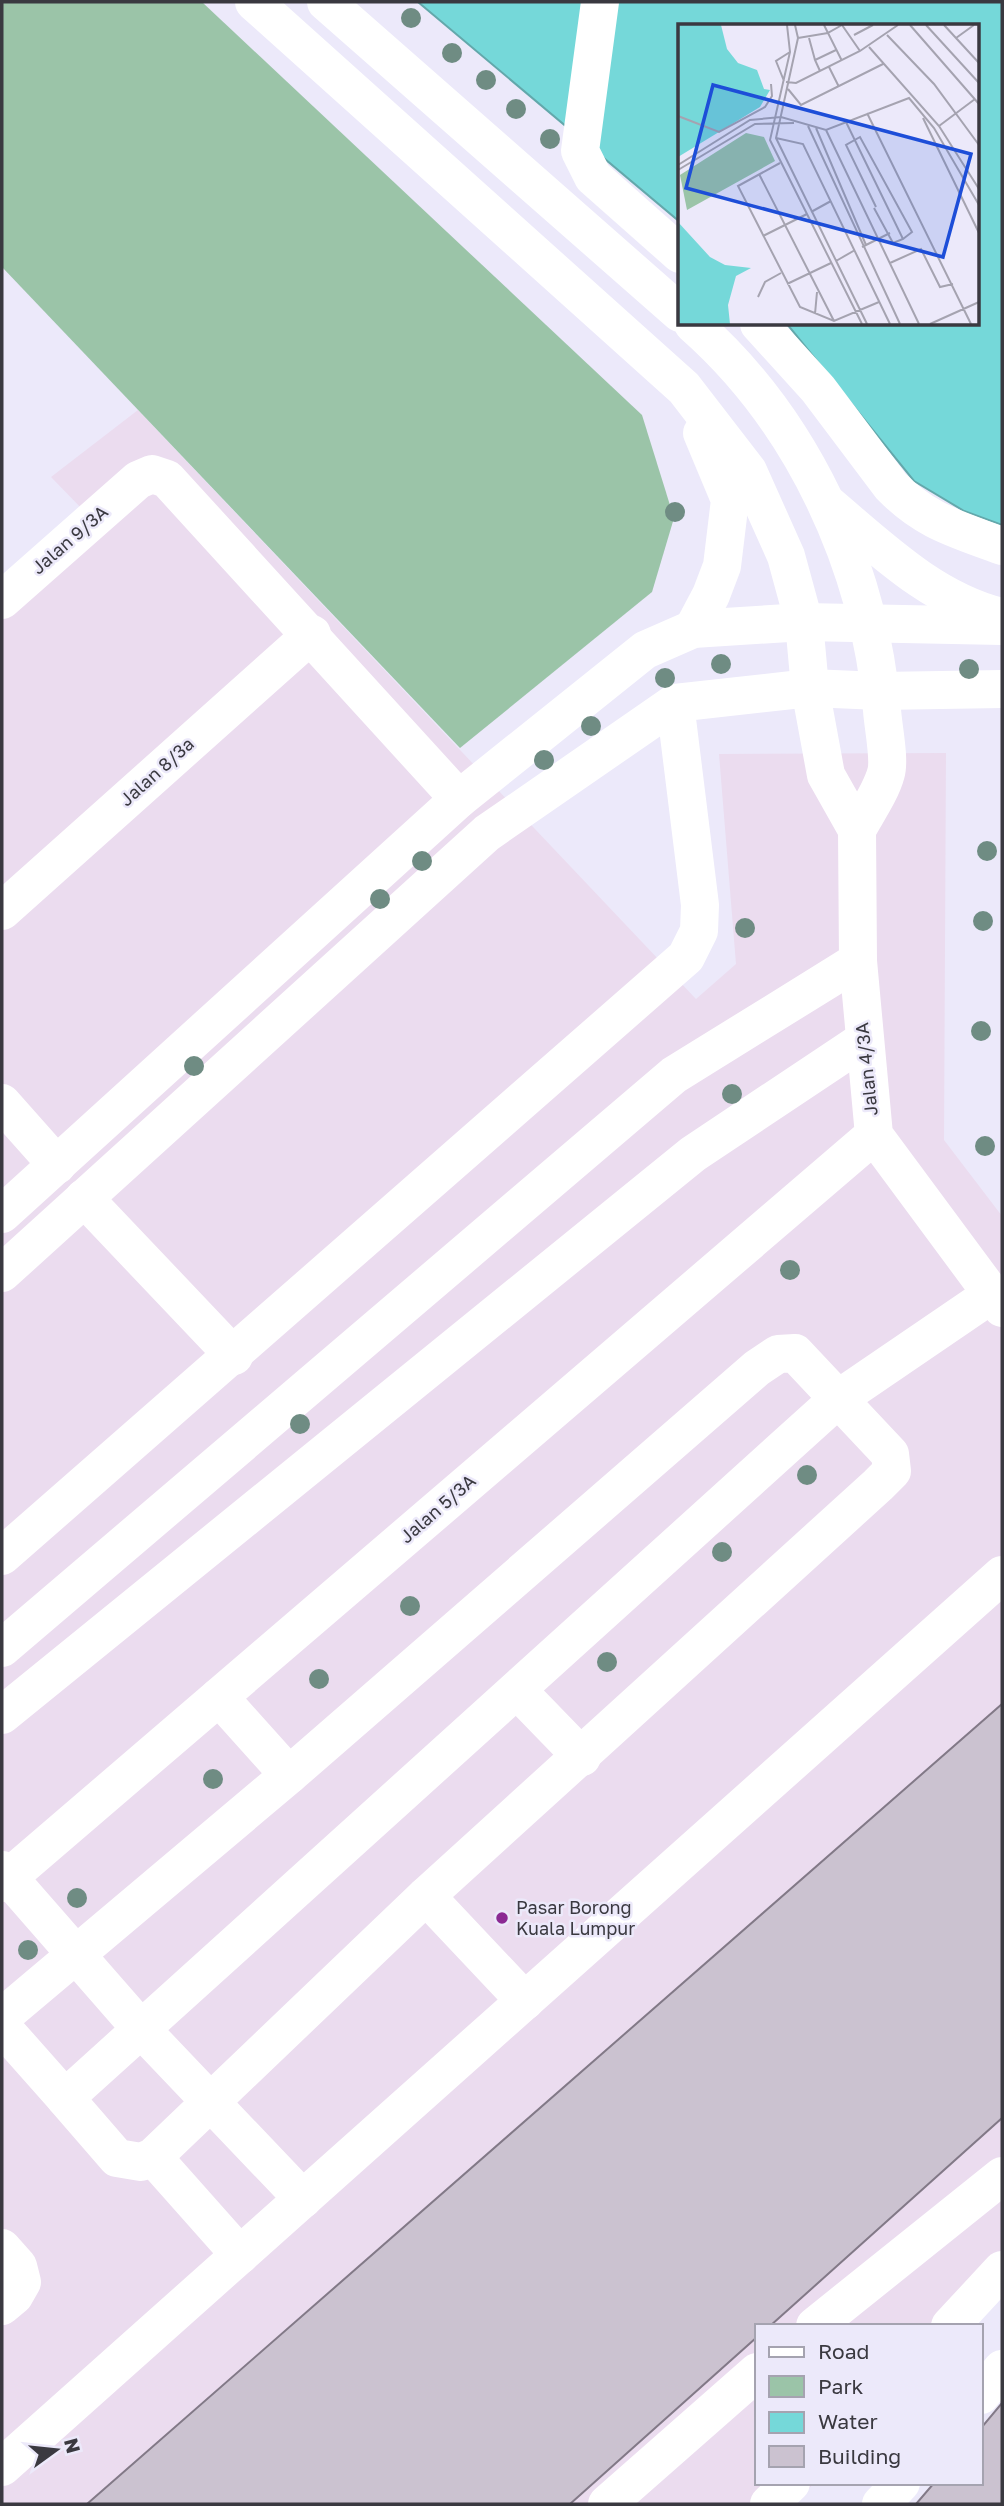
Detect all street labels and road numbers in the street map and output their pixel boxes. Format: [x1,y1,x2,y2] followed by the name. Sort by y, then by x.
[27,500,112,578] street label: Jalan 9/3A
[115,732,198,810] street label: Jalan 8/3a
[850,1021,882,1117] street label: Jalan 4/3A
[395,1469,480,1547] street label: Jalan 5/3A

